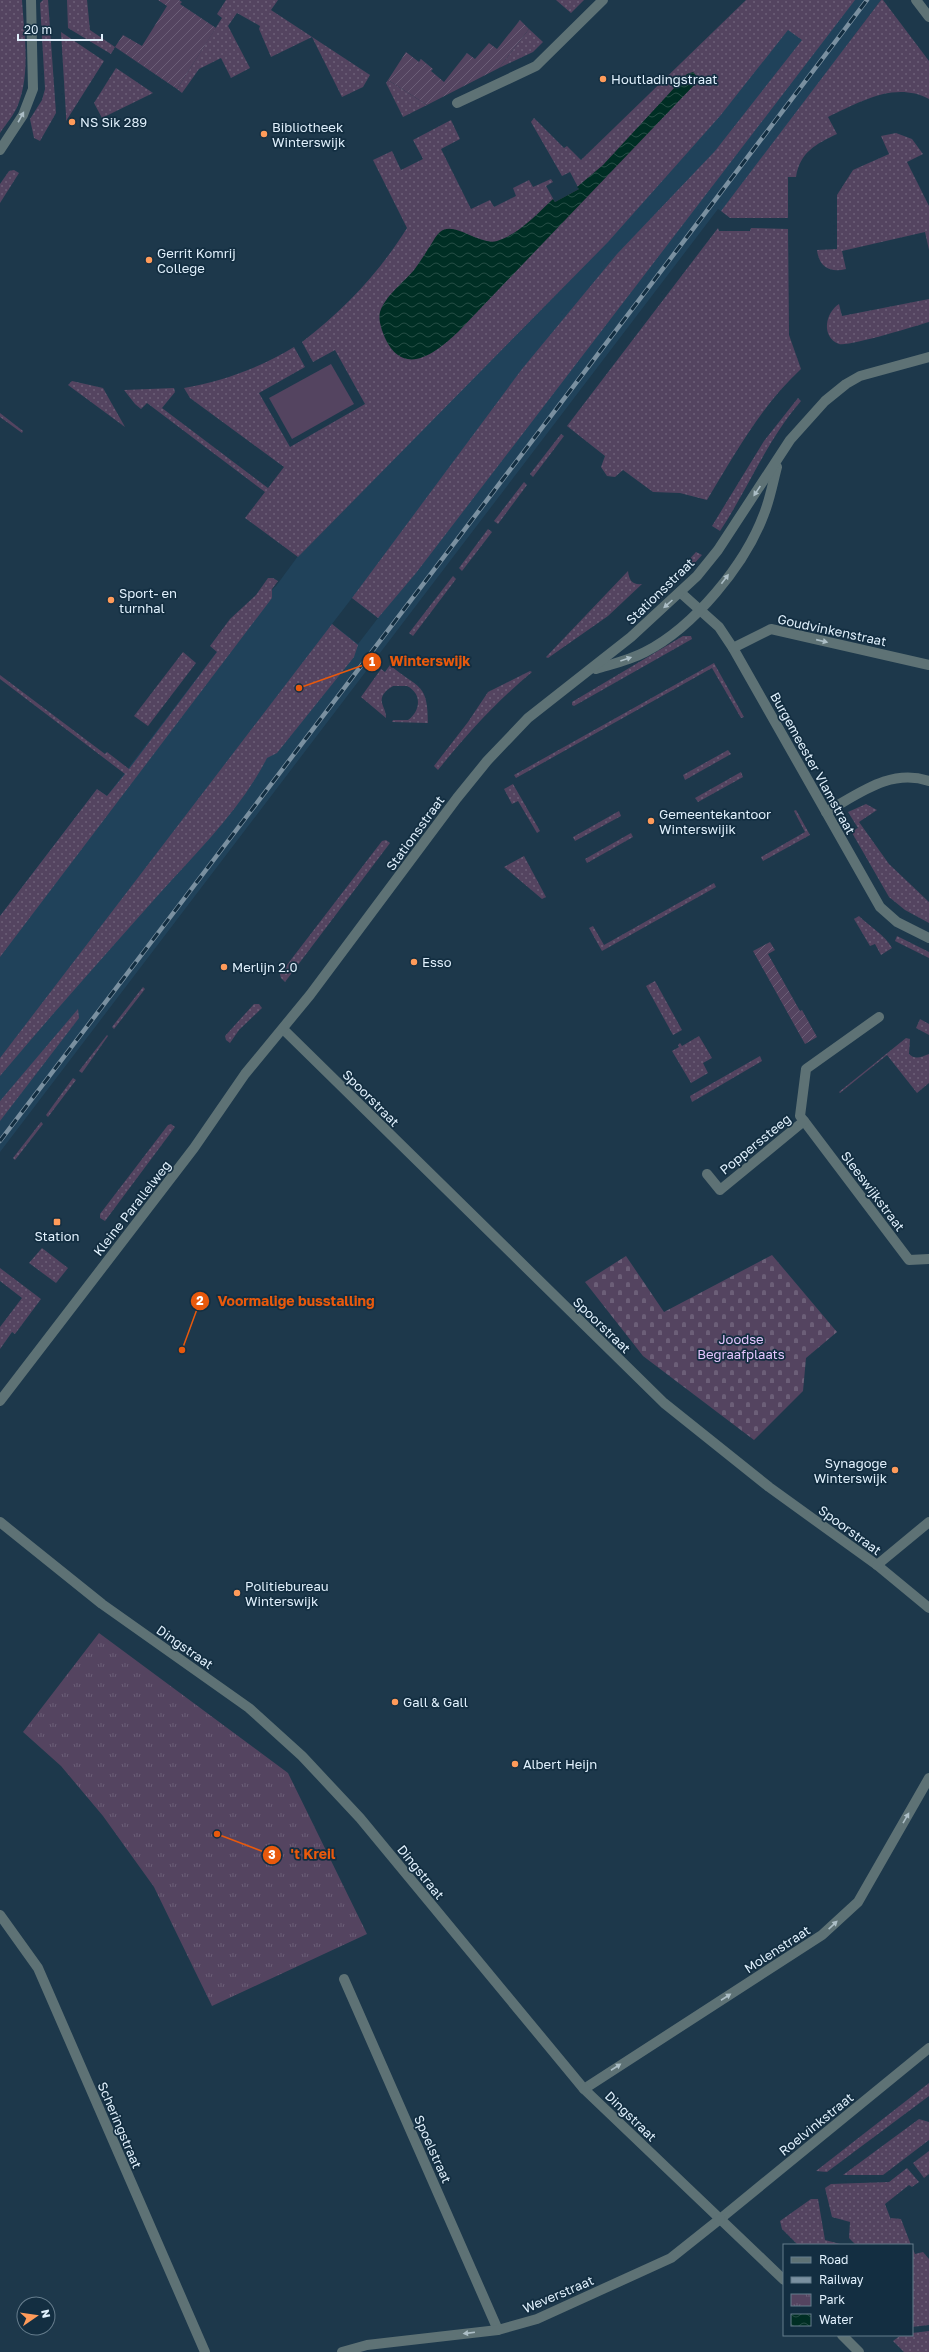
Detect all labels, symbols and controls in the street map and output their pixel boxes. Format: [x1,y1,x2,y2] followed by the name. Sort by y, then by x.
[18,16,102,42] scale bar
[24,22,52,37] text: 20 m
[611,71,718,87] place label: Houtladingstraat
[598,74,608,84] marker: Houtladingstraat
[18,111,25,123] one-way arrow
[80,114,147,130] place label: NS Sik 289
[67,117,77,127] marker: NS Sik 289
[272,119,346,150] place label: Bibliotheek Winterswijk
[259,129,269,139] marker: Bibliotheek Winterswijk
[157,245,236,276] place label: Gerrit Komrij College
[144,255,154,265] marker: Gerrit Komrij College
[753,486,761,496] one-way arrow
[623,554,697,628] street label: Stationsstraat
[721,574,730,585] one-way arrow
[119,585,177,616] place label: Sport- en turnhal
[106,595,116,605] marker: Sport- en turnhal
[664,599,673,608] one-way arrow
[776,611,888,649] street label: Goudvinkenstraat
[816,638,828,644] one-way arrow
[362,649,479,675] callout: Winterswijk
[390,652,470,669] text: Winterswijk
[369,654,375,669] text: 1
[620,655,632,661] one-way arrow
[767,689,859,837] street label: Burgemeester Vlamstraat
[382,792,448,874] street label: Stationsstraat
[659,806,771,837] place label: Gemeentekantoor Winterswijik
[646,816,656,826] marker: Gemeentekantoor Winterswijik
[422,954,452,970] place label: Esso
[409,957,419,967] marker: Esso
[232,959,298,975] place label: Merlijn 2.0
[219,962,229,972] marker: Merlijn 2.0
[339,1066,403,1130] street label: Spoorstraat
[716,1110,794,1178] street label: Popperssteeg
[838,1148,908,1234] street label: Sleeswijkstraat
[90,1157,174,1259] street label: Kleine Parallelweg
[52,1217,62,1227] marker: Station
[35,1228,79,1244] place label: Station
[190,1288,383,1314] callout: Voormalige busstalling
[217,1292,375,1309] text: Voormalige busstalling
[196,1293,204,1308] text: 2
[570,1294,634,1356] street label: Spoorstraat
[697,1331,785,1362] park label: Joodse Begraafplaats
[814,1455,888,1486] place label: Synagoge Winterswijk
[890,1465,900,1475] marker: Synagoge Winterswijk
[815,1502,885,1558] street label: Spoorstraat
[245,1578,329,1609] place label: Politiebureau Winterswijk
[232,1588,242,1598] marker: Politiebureau Winterswijk
[154,1622,216,1672] street label: Dingstraat
[403,1694,468,1710] place label: Gall & Gall
[390,1697,400,1707] marker: Gall & Gall
[523,1756,597,1772] place label: Albert Heijn
[510,1759,520,1769] marker: Albert Heijn
[902,1812,909,1824] one-way arrow
[262,1842,343,1868] callout: 't Kreil
[394,1842,448,1902] street label: Dingstraat
[290,1845,336,1862] text: 't Kreil
[268,1847,276,1862] text: 3
[829,1921,838,1930] one-way arrow
[741,1922,813,1976] street label: Molenstraat
[721,1993,731,2001] one-way arrow
[610,2064,622,2071] one-way arrow
[95,2079,145,2171] street label: Scheringstraat
[602,2088,660,2144] street label: Dingstraat
[776,2089,856,2159] street label: Roelvinkstraat
[411,2113,455,2185] street label: Spoelstraat
[783,2244,913,2336] legend
[819,2252,848,2267] text: Road
[520,2272,596,2316] street label: Weverstraat
[819,2272,864,2287] text: Railway
[819,2292,845,2307] text: Park
[16,2296,56,2336] north arrow
[39,2308,54,2319] text: N
[819,2312,853,2327] text: Water
[463,2330,475,2336] one-way arrow

